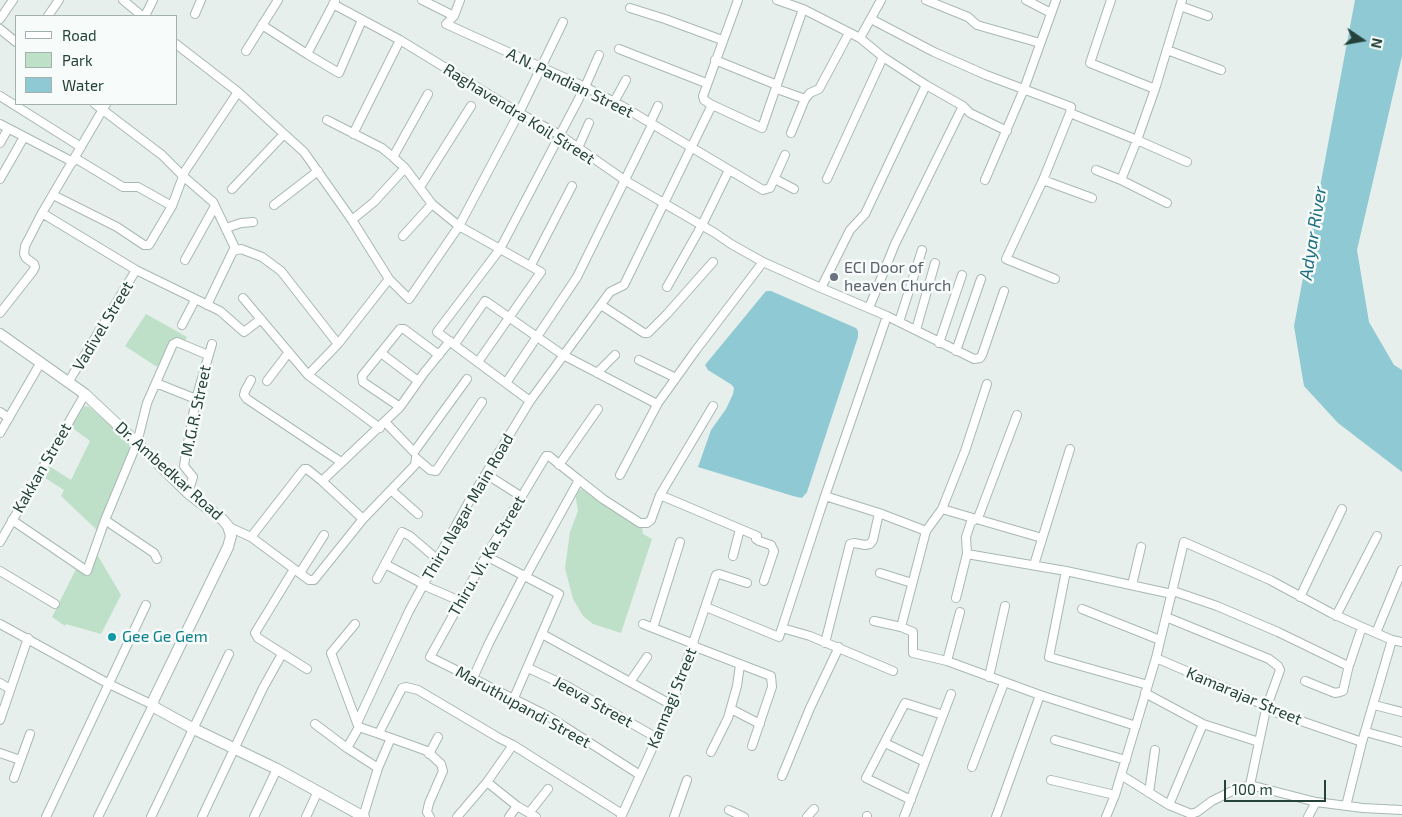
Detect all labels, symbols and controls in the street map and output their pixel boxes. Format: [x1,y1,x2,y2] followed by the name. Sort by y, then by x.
[15,15,178,105] legend
[1337,15,1387,65] north arrow
[62,26,97,44] text: Road
[1368,37,1387,50] text: N
[503,44,637,122] street label: A.N. Pandian Street
[62,51,93,69] text: Park
[440,59,598,169] street label: Raghavendra Koil Street
[62,76,104,94] text: Water
[1295,185,1331,281] water label: Adyar River
[844,258,951,296] place label: ECI Door of heaven Church
[828,271,840,283] marker: ECI Door of heaven Church
[69,278,137,374] street label: Vadivel Street
[177,364,215,458] street label: M.G.R. Street
[111,418,227,524] street label: Dr. Ambedkar Road
[9,420,75,516] street label: Kakkan Street
[418,430,518,584] street label: Thiru Nagar Main Road
[445,492,529,620] street label: Thiru. Vi. Ka. Street
[122,627,208,647] place label: Gee Ge Gem
[106,631,118,643] marker: Gee Ge Gem
[643,645,701,751] street label: Kannagi Street
[452,662,594,752] street label: Maruthupandi Street
[1183,663,1305,729] street label: Kamarajar Street
[550,672,636,732] street label: Jeeva Street
[1227,770,1330,802] scale bar
[1232,780,1273,798] text: 100 m

